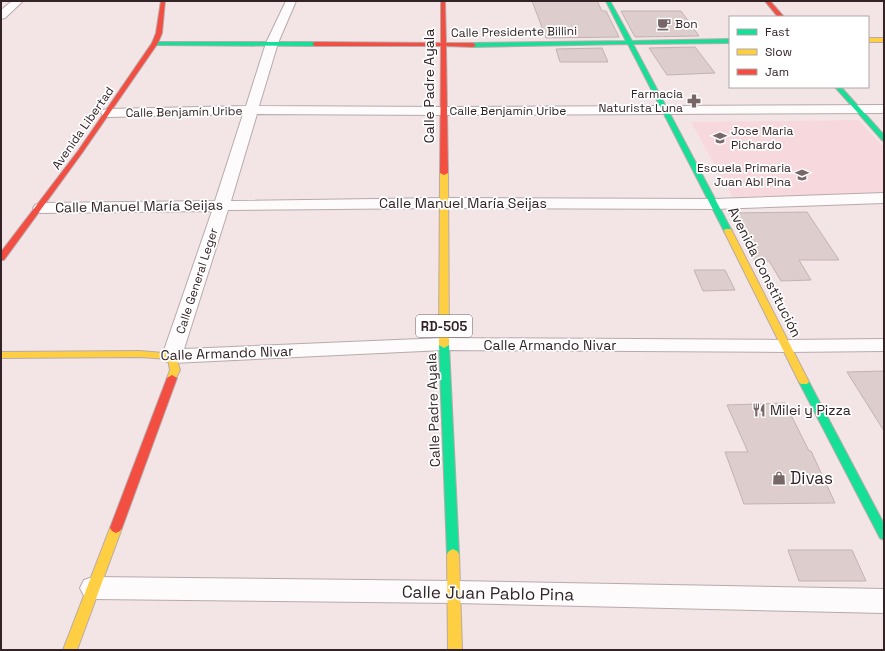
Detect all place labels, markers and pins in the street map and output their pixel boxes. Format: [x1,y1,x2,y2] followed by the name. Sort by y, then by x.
[656,16,672,32] cafe icon: Bon
[675,16,698,32] place label: Bon
[598,86,683,116] place label: Farmacia Naturista Luna
[686,93,702,109] pharmacy icon: Farmacia Naturista Luna
[731,123,793,153] place label: Jose Maria Pichardo
[712,130,728,146] school or university icon: Jose Maria Pichardo
[697,160,791,190] place label: Escuela Primaria Juan Abl Pina
[794,167,810,183] school or university icon: Escuela Primaria Juan Abl Pina
[770,401,851,419] place label: Milei y Pizza
[751,402,767,418] restaurant icon: Milei y Pizza
[790,467,833,489] place label: Divas
[771,470,787,486] shop icon: Divas

